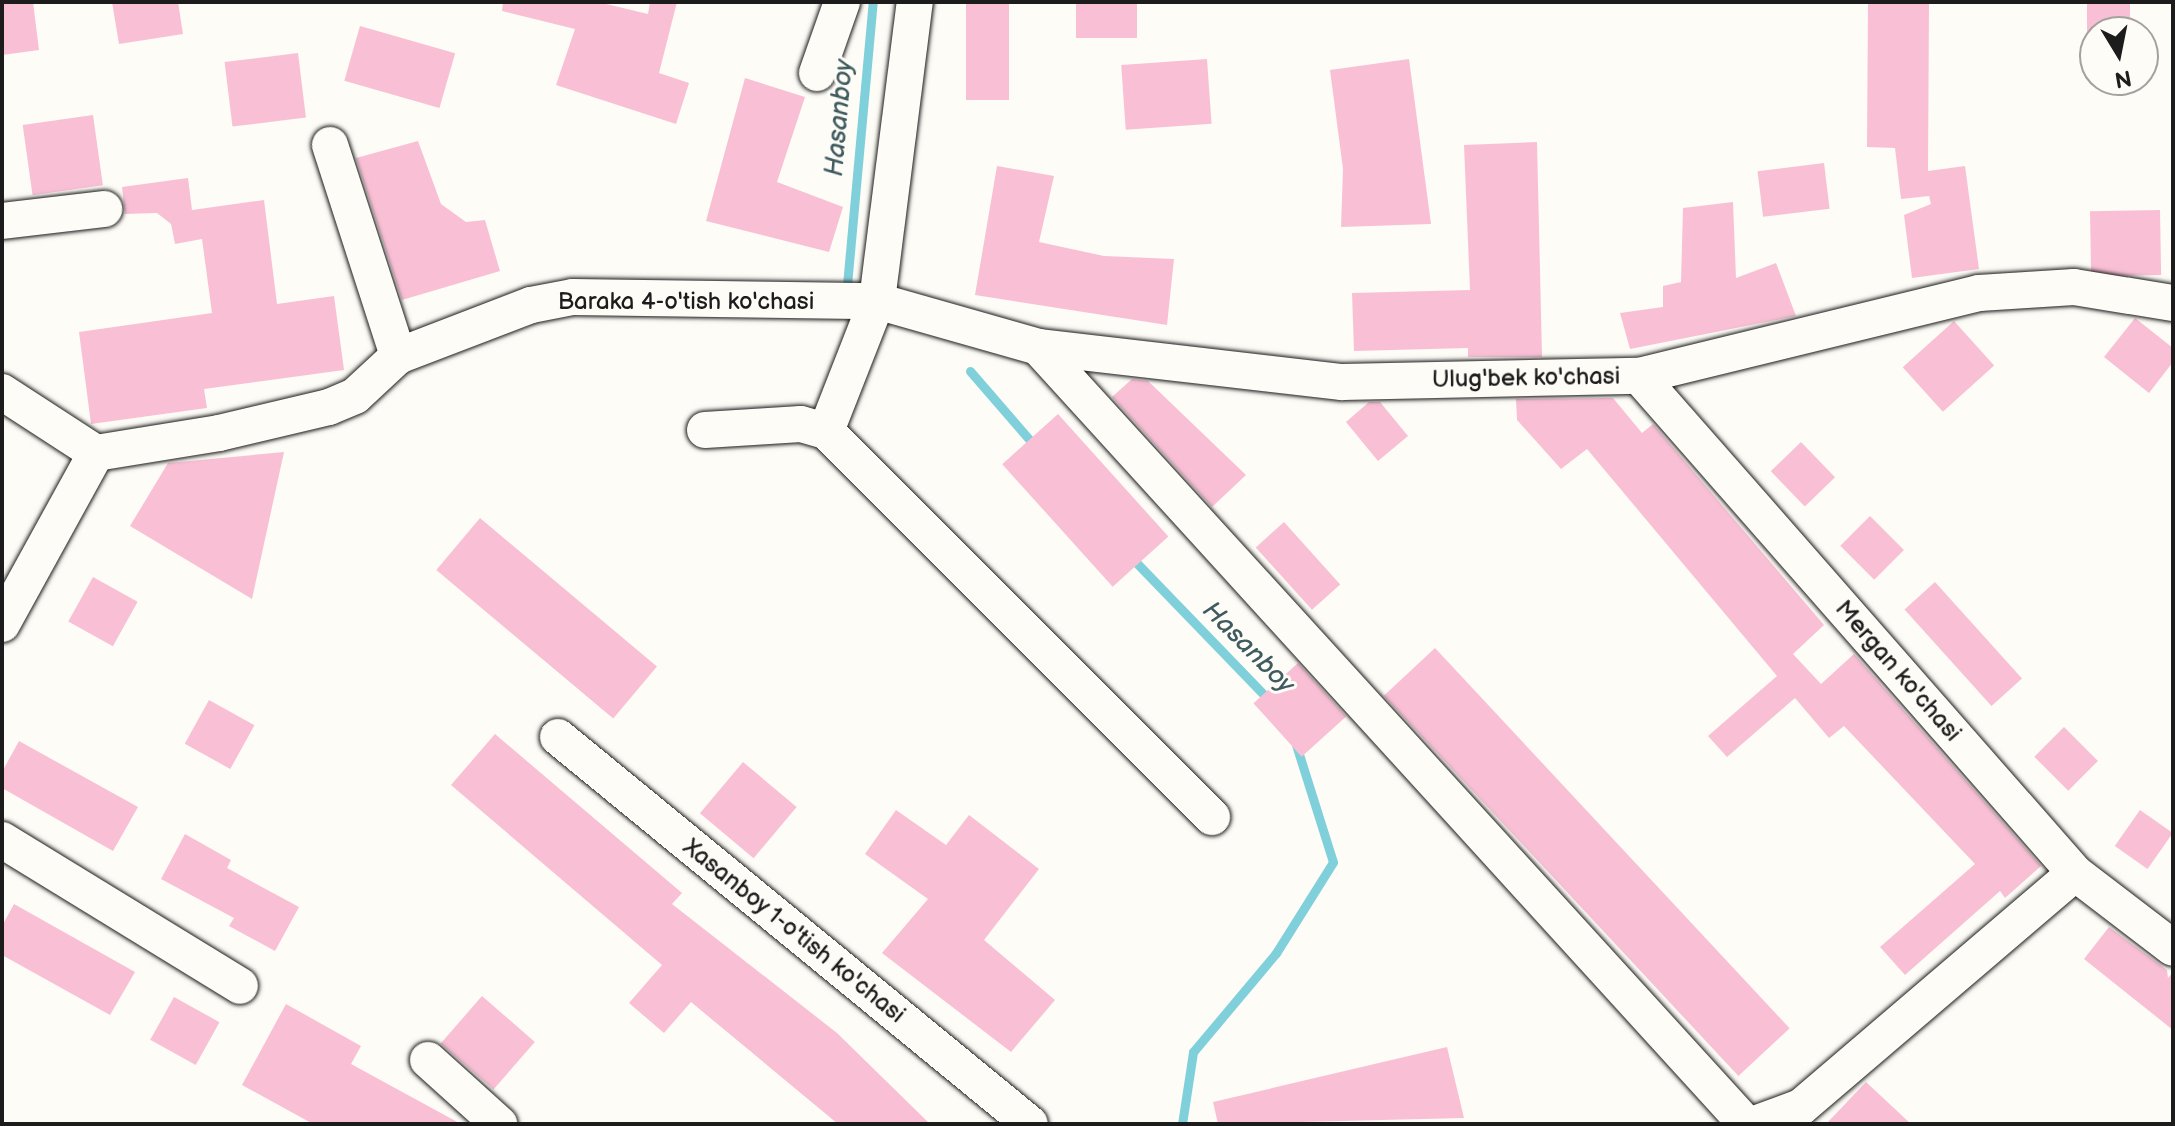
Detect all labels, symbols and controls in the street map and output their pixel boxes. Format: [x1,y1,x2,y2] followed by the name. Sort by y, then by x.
[2079,16,2159,96] north arrow
[819,58,861,178] water label: Hasanboy
[2112,63,2133,93] text: N
[558,288,814,316] street label: Baraka 4-o'tish ko'chasi
[1432,362,1620,394] street label: Ulug'bek ko'chasi
[1829,595,1967,747] street label: Mergan ko'chasi
[1196,596,1300,700] water label: Hasanboy
[677,832,911,1030] street label: Xasanboy 1-o'tish ko'chasi

